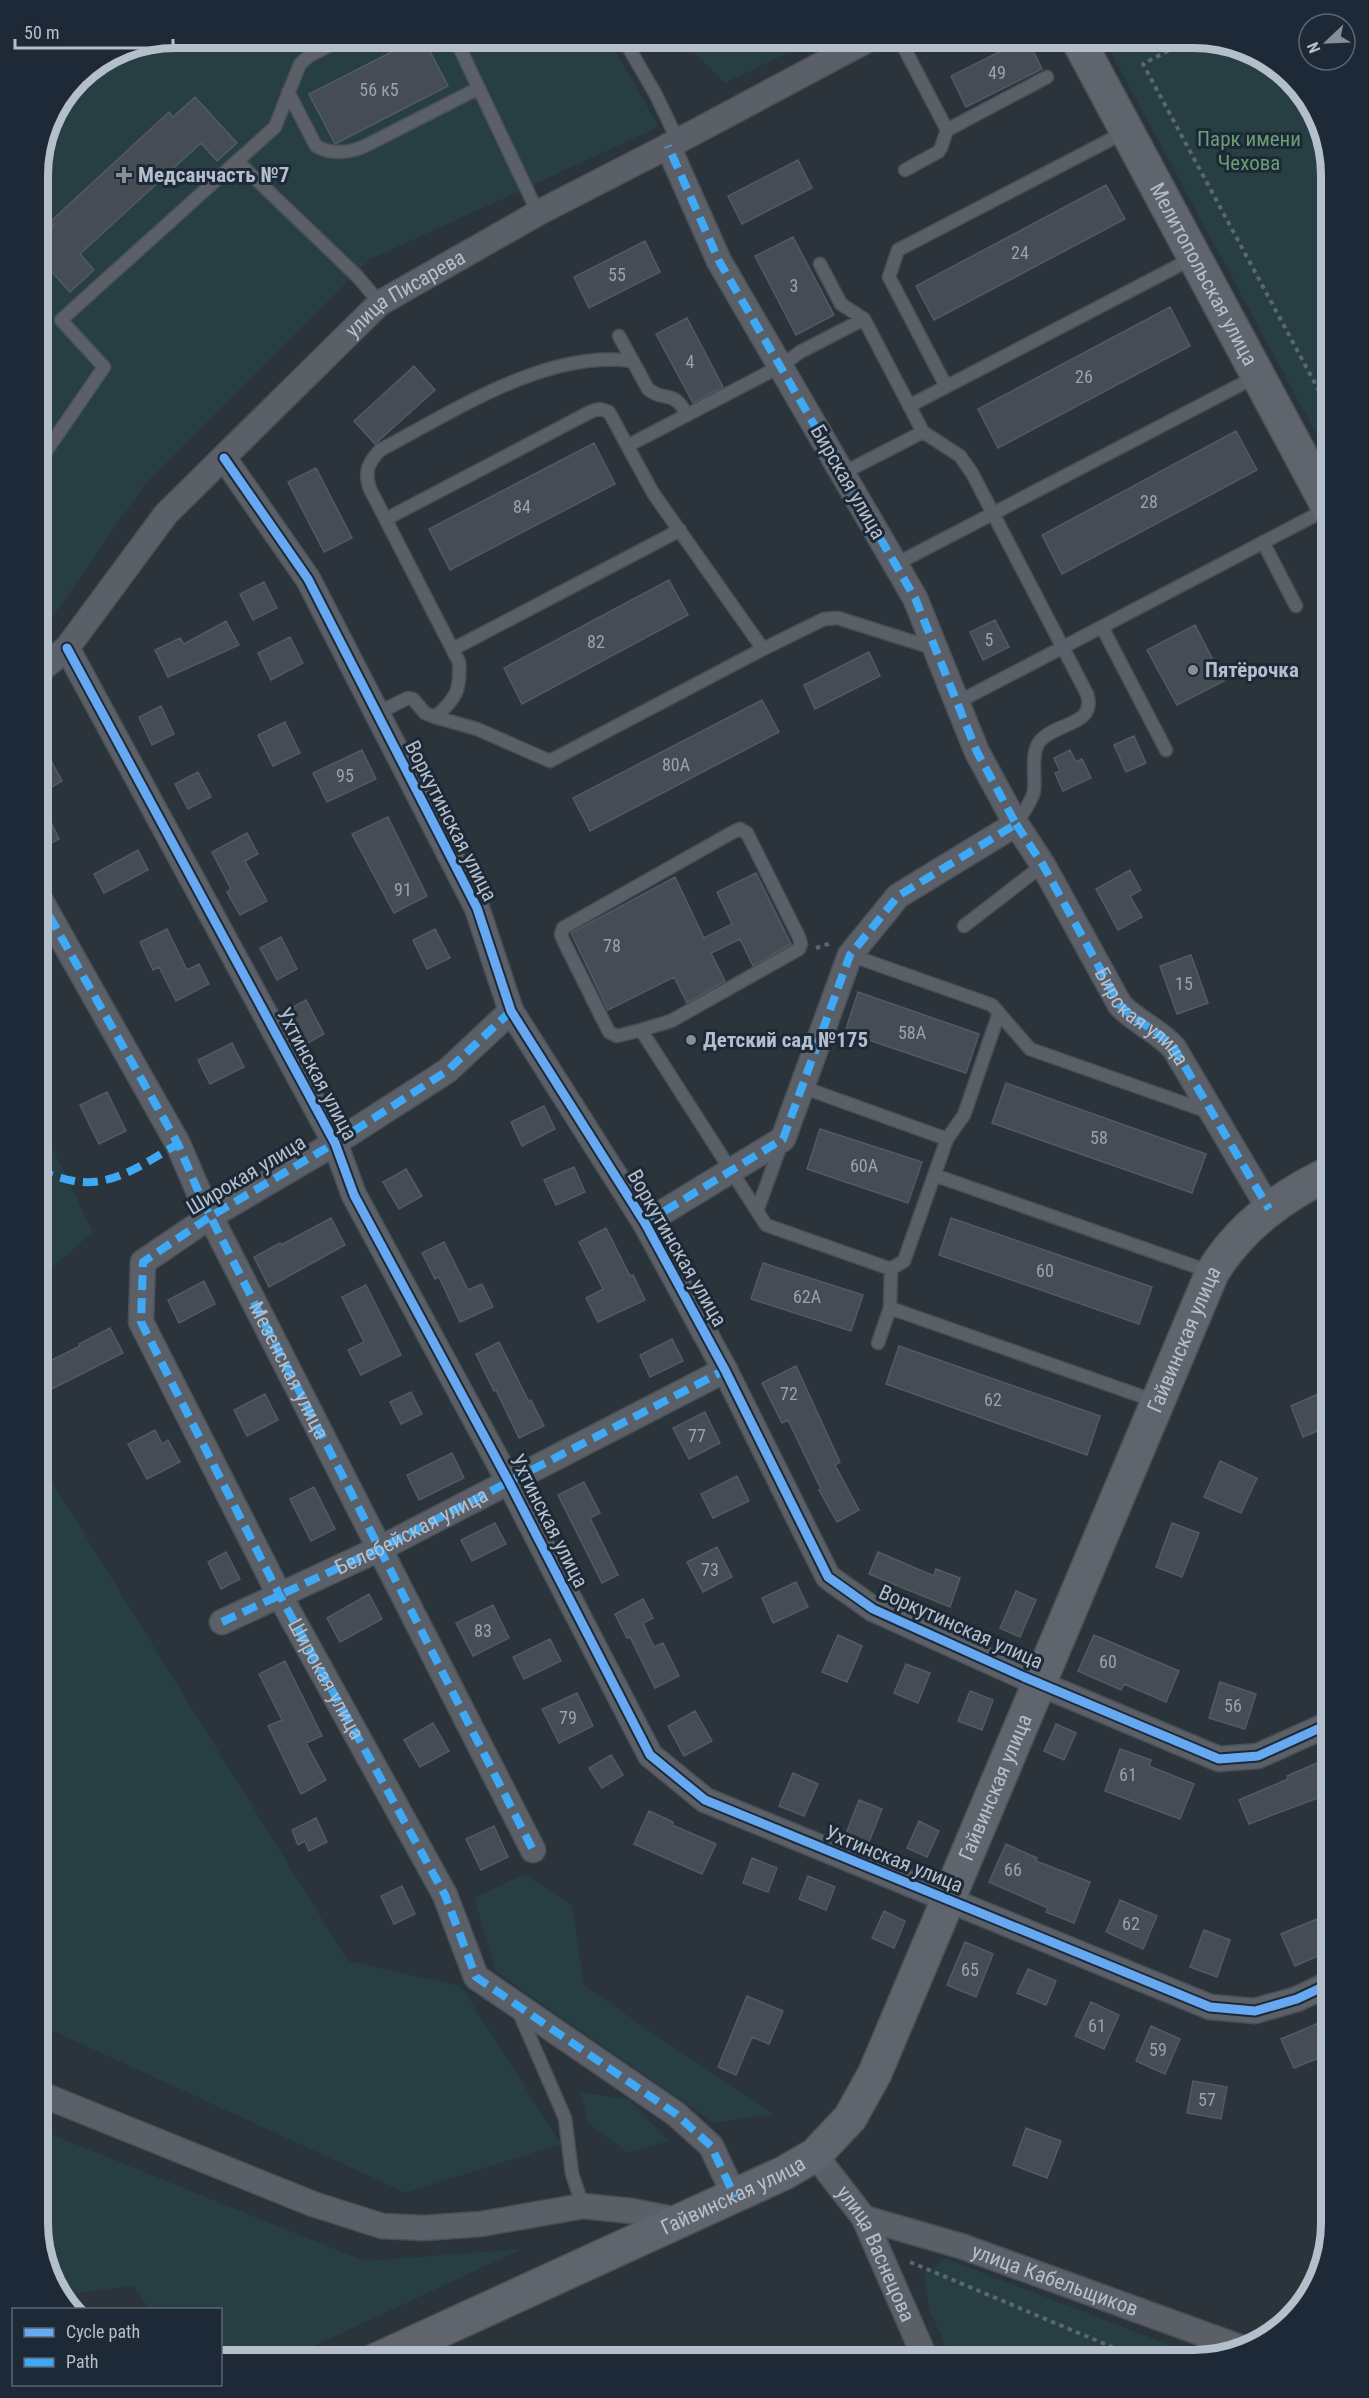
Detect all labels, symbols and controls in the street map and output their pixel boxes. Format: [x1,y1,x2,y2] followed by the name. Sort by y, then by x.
[15,12,172,50] scale bar
[1297,12,1357,72] north arrow
[24,22,59,43] text: 50 m
[1303,39,1324,56] text: N
[988,62,1006,83] house number: 49
[359,79,399,100] house number: 56 к5
[1197,127,1301,175] park label: Парк имени Чехова
[138,163,289,187] place label: Медсанчасть №7
[115,166,133,184] marker: Медсанчасть №7
[1145,179,1262,370] street label: Мелитопольская улица
[1011,242,1029,263] house number: 24
[340,245,470,342] street label: улица Писарева
[608,264,626,285] house number: 55
[790,275,798,296] house number: 3
[686,351,695,372] house number: 4
[1075,366,1093,387] house number: 26
[806,420,890,544] street label: Бирская улица
[1140,491,1158,512] house number: 28
[513,496,531,517] house number: 84
[985,629,994,650] house number: 5
[587,631,605,652] house number: 82
[1205,658,1299,682] place label: Пятёрочка
[1186,663,1200,677] marker: Пятёрочка
[400,737,502,905] street label: Воркутинская улица
[662,754,691,775] house number: 80А
[336,765,354,786] house number: 95
[394,879,412,900] house number: 91
[603,935,621,956] house number: 78
[1090,963,1194,1070] street label: Бирская улица
[1175,973,1193,994] house number: 15
[272,1004,362,1144] street label: Ухтинская улица
[898,1022,927,1043] house number: 58А
[703,1028,868,1052] place label: Детский сад №175
[684,1033,698,1047] marker: Детский сад №175
[1090,1127,1108,1148] house number: 58
[182,1130,310,1220] street label: Широкая улица
[850,1155,879,1176] house number: 60А
[622,1165,732,1331] street label: Воркутинская улица
[1036,1260,1054,1281] house number: 60
[1143,1262,1225,1416] street label: Гайвинская улица
[793,1286,822,1307] house number: 62А
[244,1298,334,1443] street label: Мезенская улица
[780,1383,798,1404] house number: 72
[984,1389,1002,1410] house number: 62
[688,1425,706,1446] house number: 77
[505,1450,593,1592] street label: Ухтинская улица
[331,1483,492,1580] street label: Белебейская улица
[701,1559,719,1580] house number: 73
[875,1580,1047,1674] street label: Воркутинская улица
[283,1614,369,1744] street label: Широкая улица
[474,1620,492,1641] house number: 83
[1099,1651,1117,1672] house number: 60
[1224,1695,1242,1716] house number: 56
[559,1707,577,1728] house number: 79
[954,1711,1037,1864] street label: Гайвинская улица
[1119,1764,1137,1785] house number: 61
[822,1820,966,1898] street label: Ухтинская улица
[1004,1859,1022,1880] house number: 66
[1122,1913,1140,1934] house number: 62
[961,1959,979,1980] house number: 65
[1088,2015,1106,2036] house number: 61
[1149,2039,1167,2060] house number: 59
[1198,2089,1216,2110] house number: 57
[657,2151,809,2240] street label: Гайвинская улица
[831,2181,920,2325] street label: улица Васнецова
[969,2239,1141,2321] street label: улица Кабельщиков
[12,2308,222,2386] legend
[66,2321,140,2342] text: Cycle path
[66,2351,99,2372] text: Path

